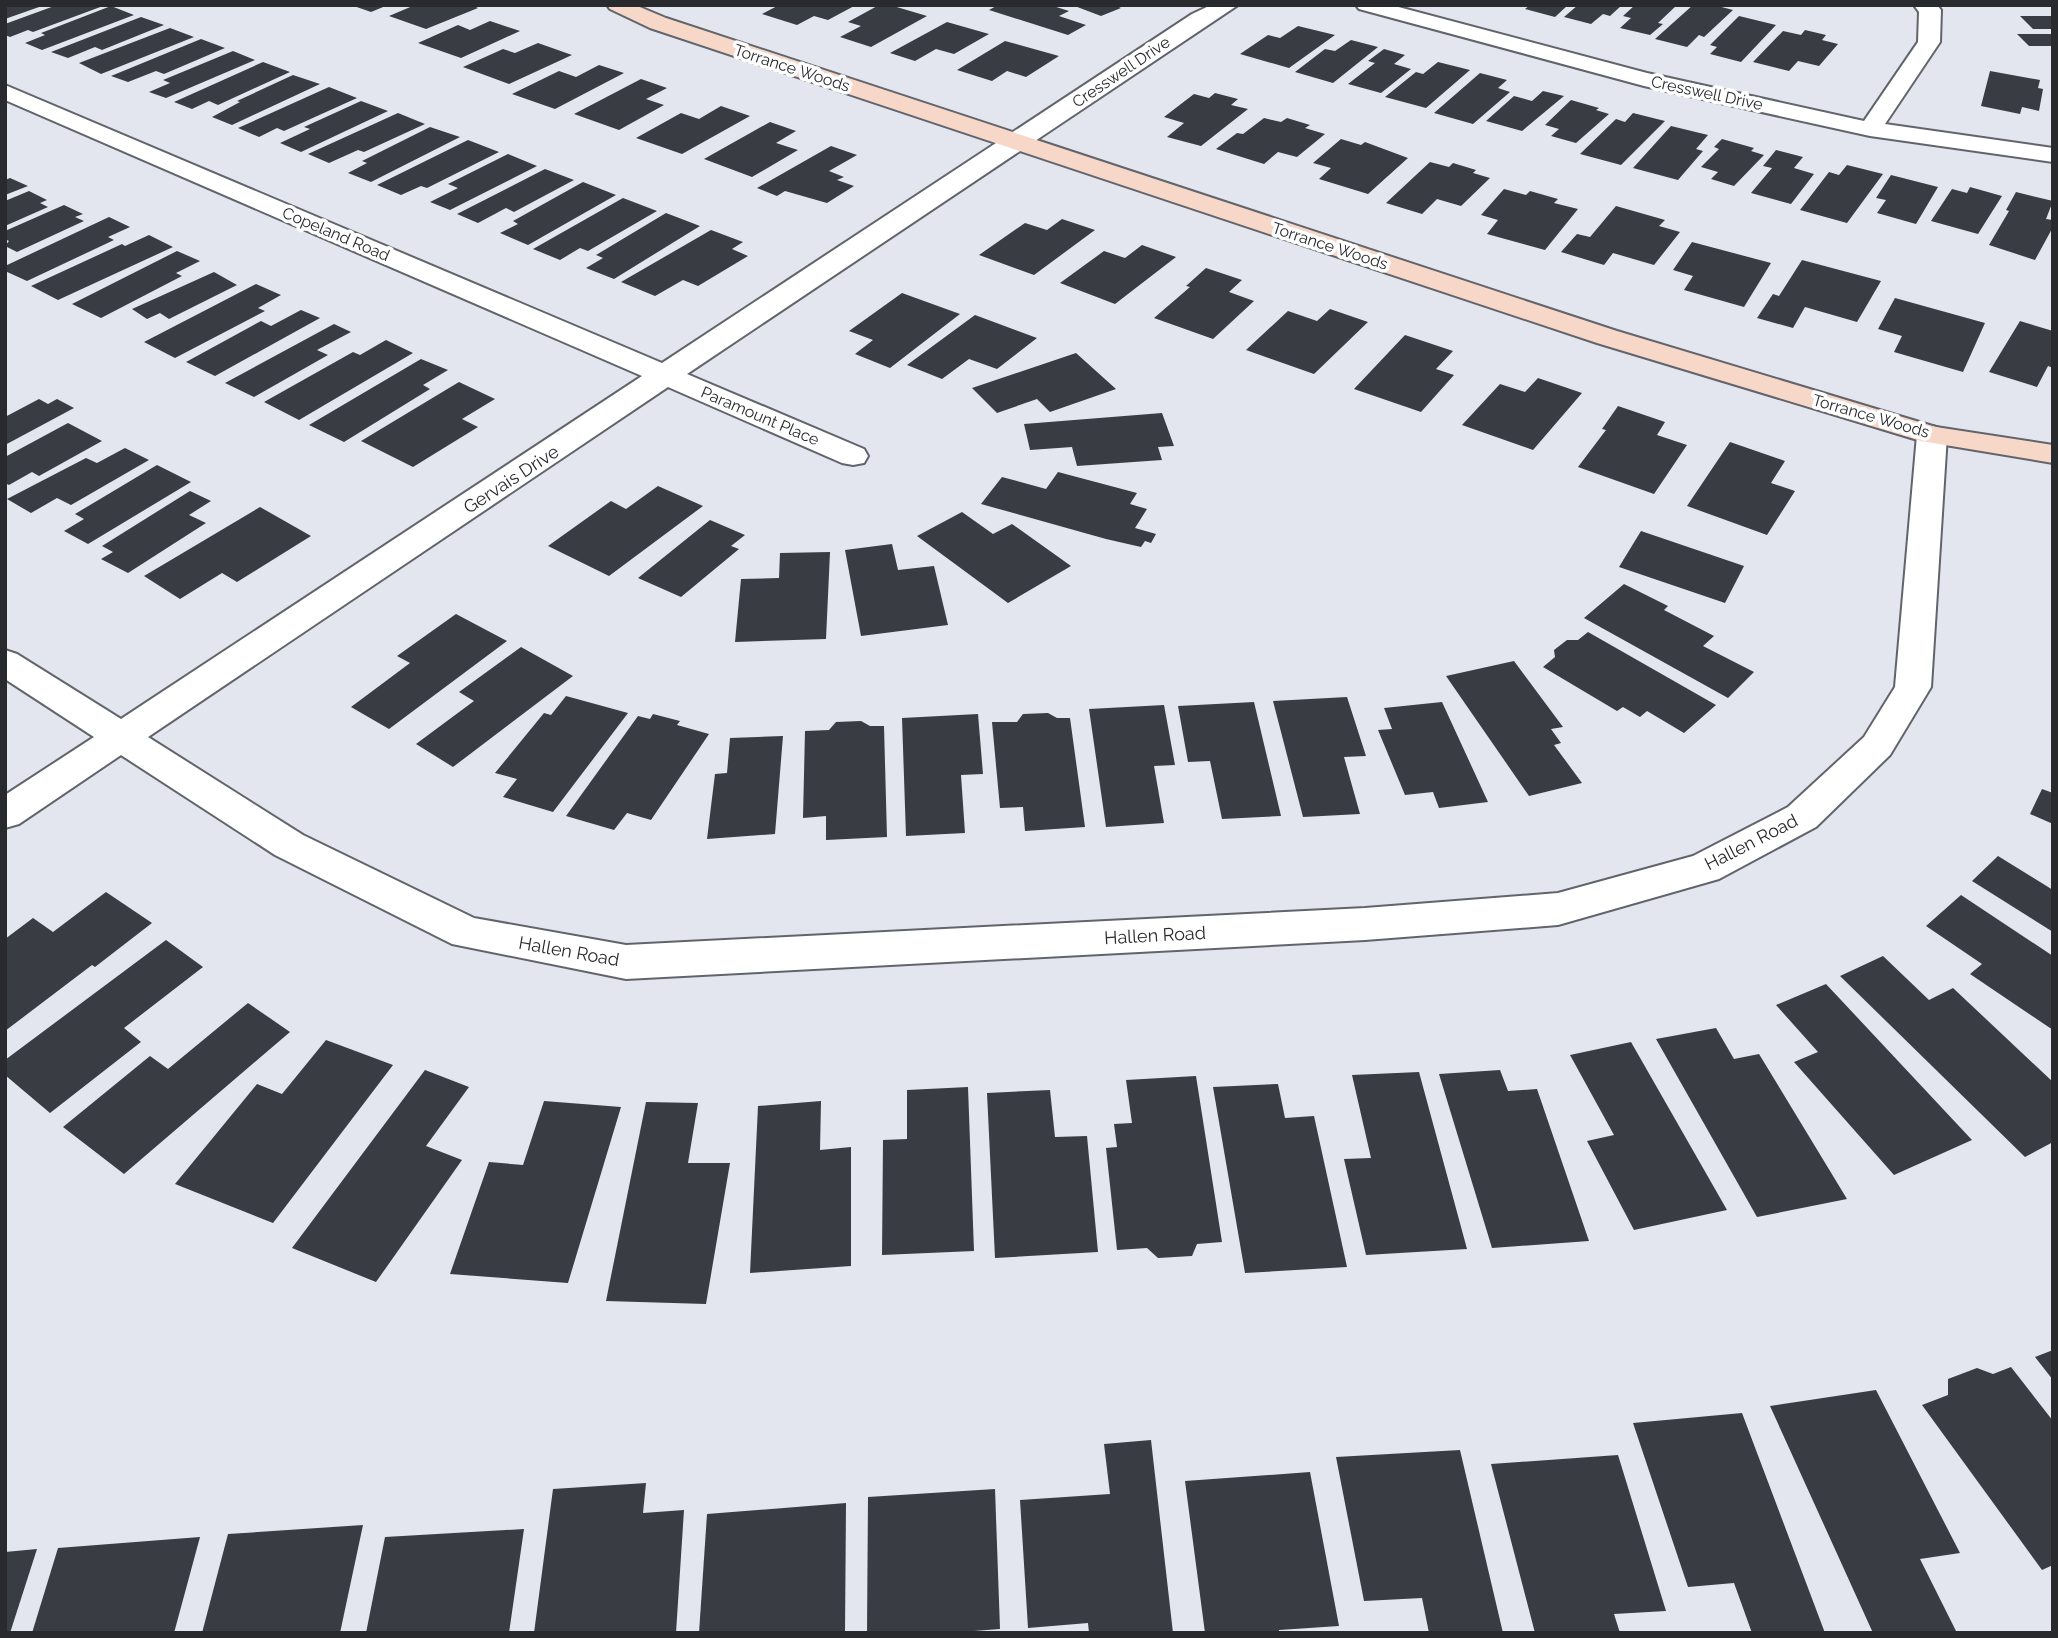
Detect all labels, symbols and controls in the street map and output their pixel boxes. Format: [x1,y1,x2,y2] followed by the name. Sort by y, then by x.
[1069,32,1173,112] street label: Cresswell Drive
[732,40,853,96] street label: Torrance Woods
[1649,72,1765,114] street label: Cresswell Drive
[280,203,392,265] street label: Copeland Road
[1270,218,1391,274] street label: Torrance Woods
[698,383,822,449] street label: Paramount Place
[1810,390,1932,442] street label: Torrance Woods
[460,440,563,518] street label: Gervais Drive
[1701,810,1801,874] street label: Hallen Road
[1104,922,1206,948] street label: Hallen Road
[517,932,621,970] street label: Hallen Road

